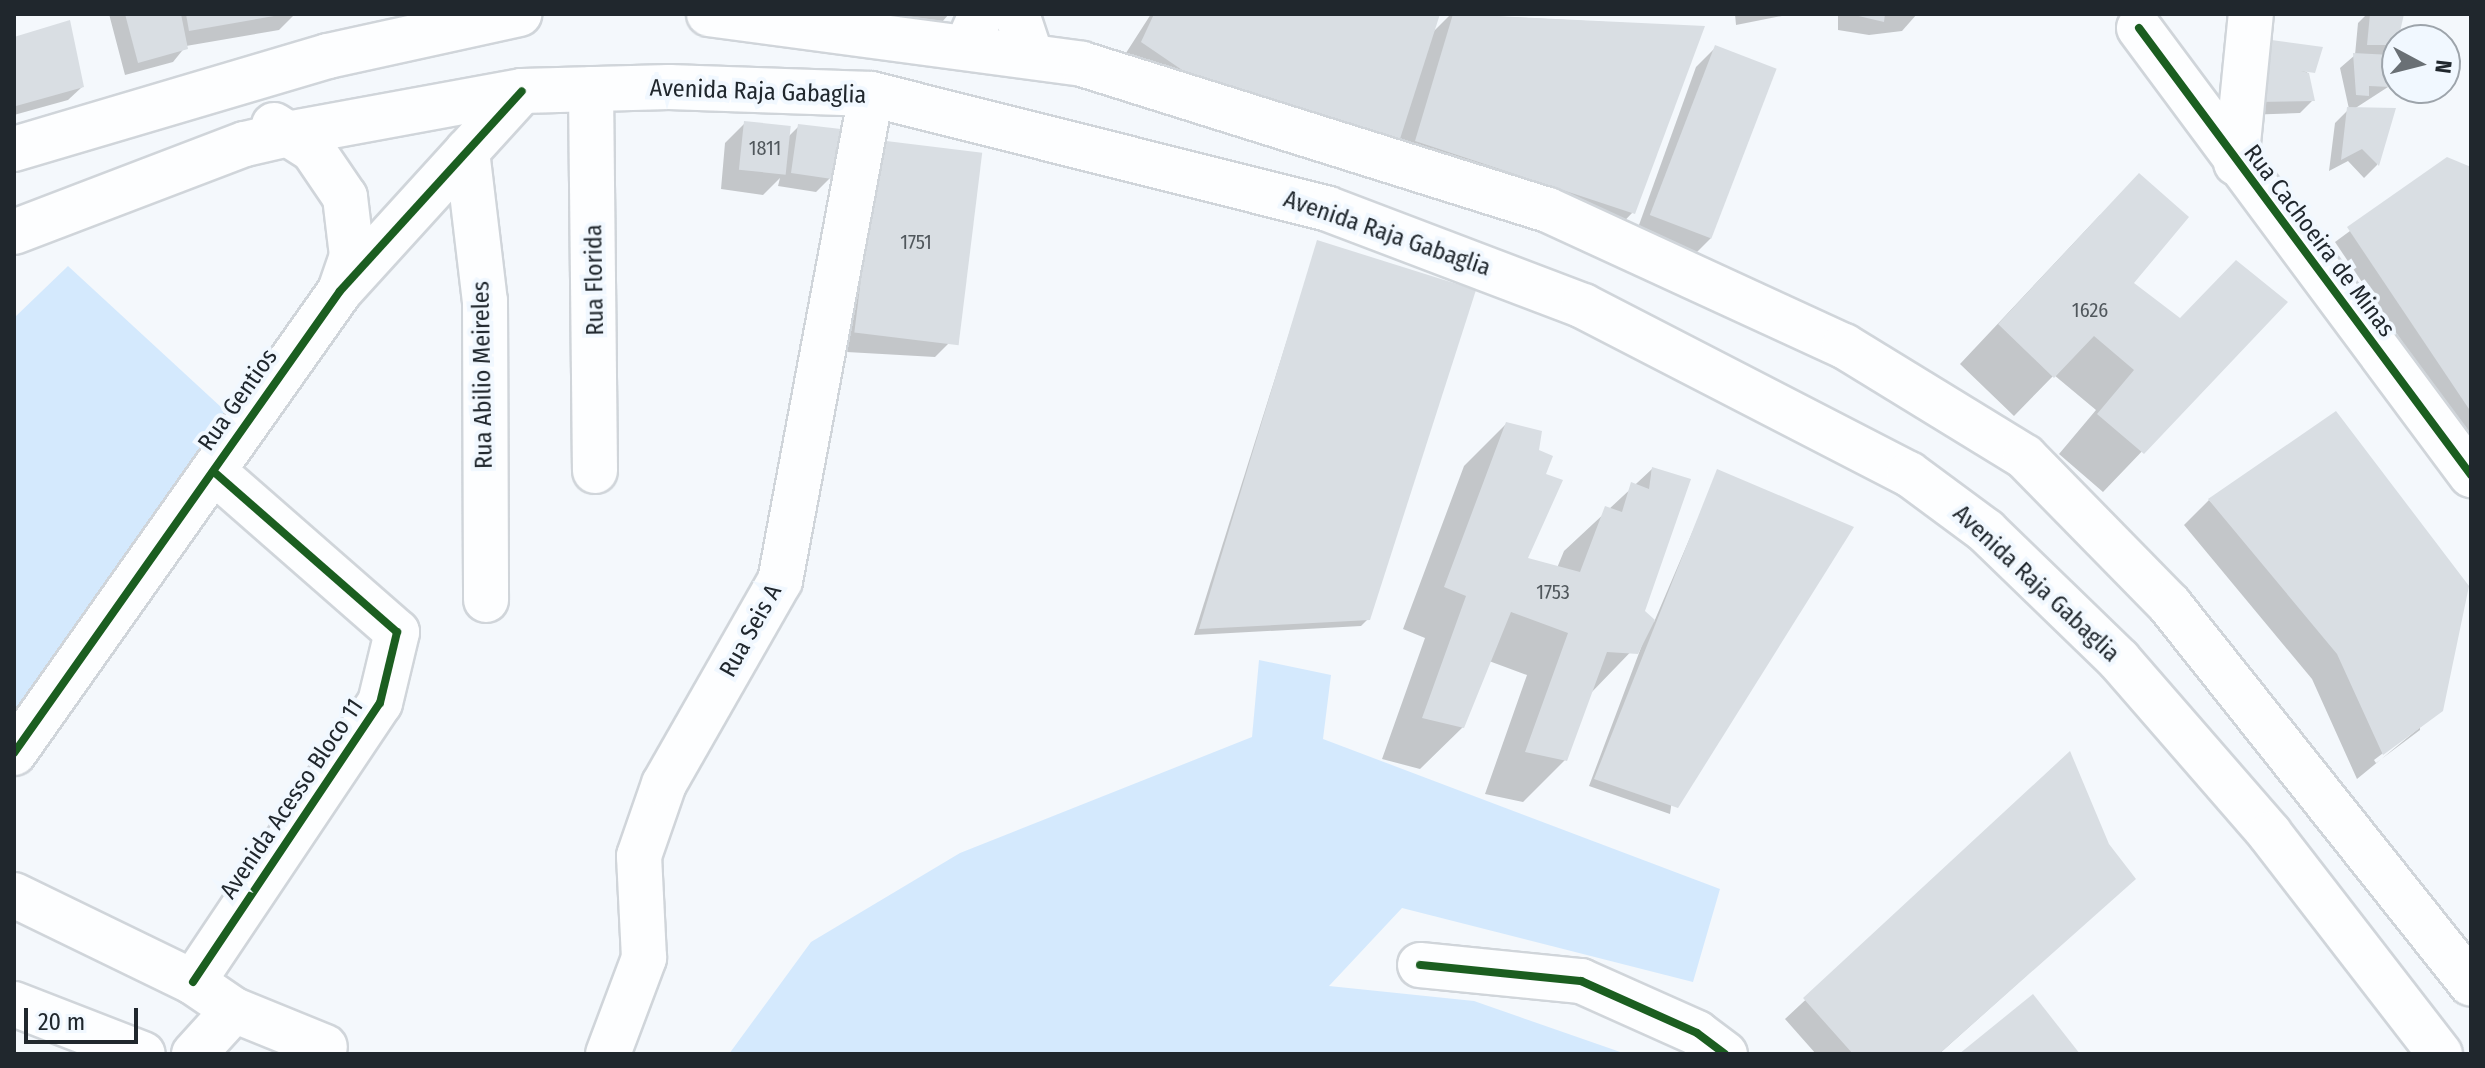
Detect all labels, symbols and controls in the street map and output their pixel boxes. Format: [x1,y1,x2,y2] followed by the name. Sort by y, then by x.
[2381,24,2461,104] north arrow
[2429,59,2458,75] text: N
[649,74,867,110] street label: Avenida Raja Gabaglia
[749,136,781,160] house number: 1811
[2237,139,2401,343] street label: Rua Cachoeira de Minas
[1280,185,1494,283] street label: Avenida Raja Gabaglia
[580,224,610,336] street label: Rua Florida
[900,230,932,254] house number: 1751
[467,281,499,469] street label: Rua Abilio Meireles
[2072,298,2108,322] house number: 1626
[192,343,284,457] street label: Rua Gentios
[1947,500,2125,668] street label: Avenida Raja Gabaglia
[714,580,788,682] street label: Rua Seis A
[1536,580,1570,604] house number: 1753
[214,693,370,905] street label: Avenida Acesso Bloco 11
[28,992,142,1042] scale bar
[38,1008,85,1036] text: 20 m

